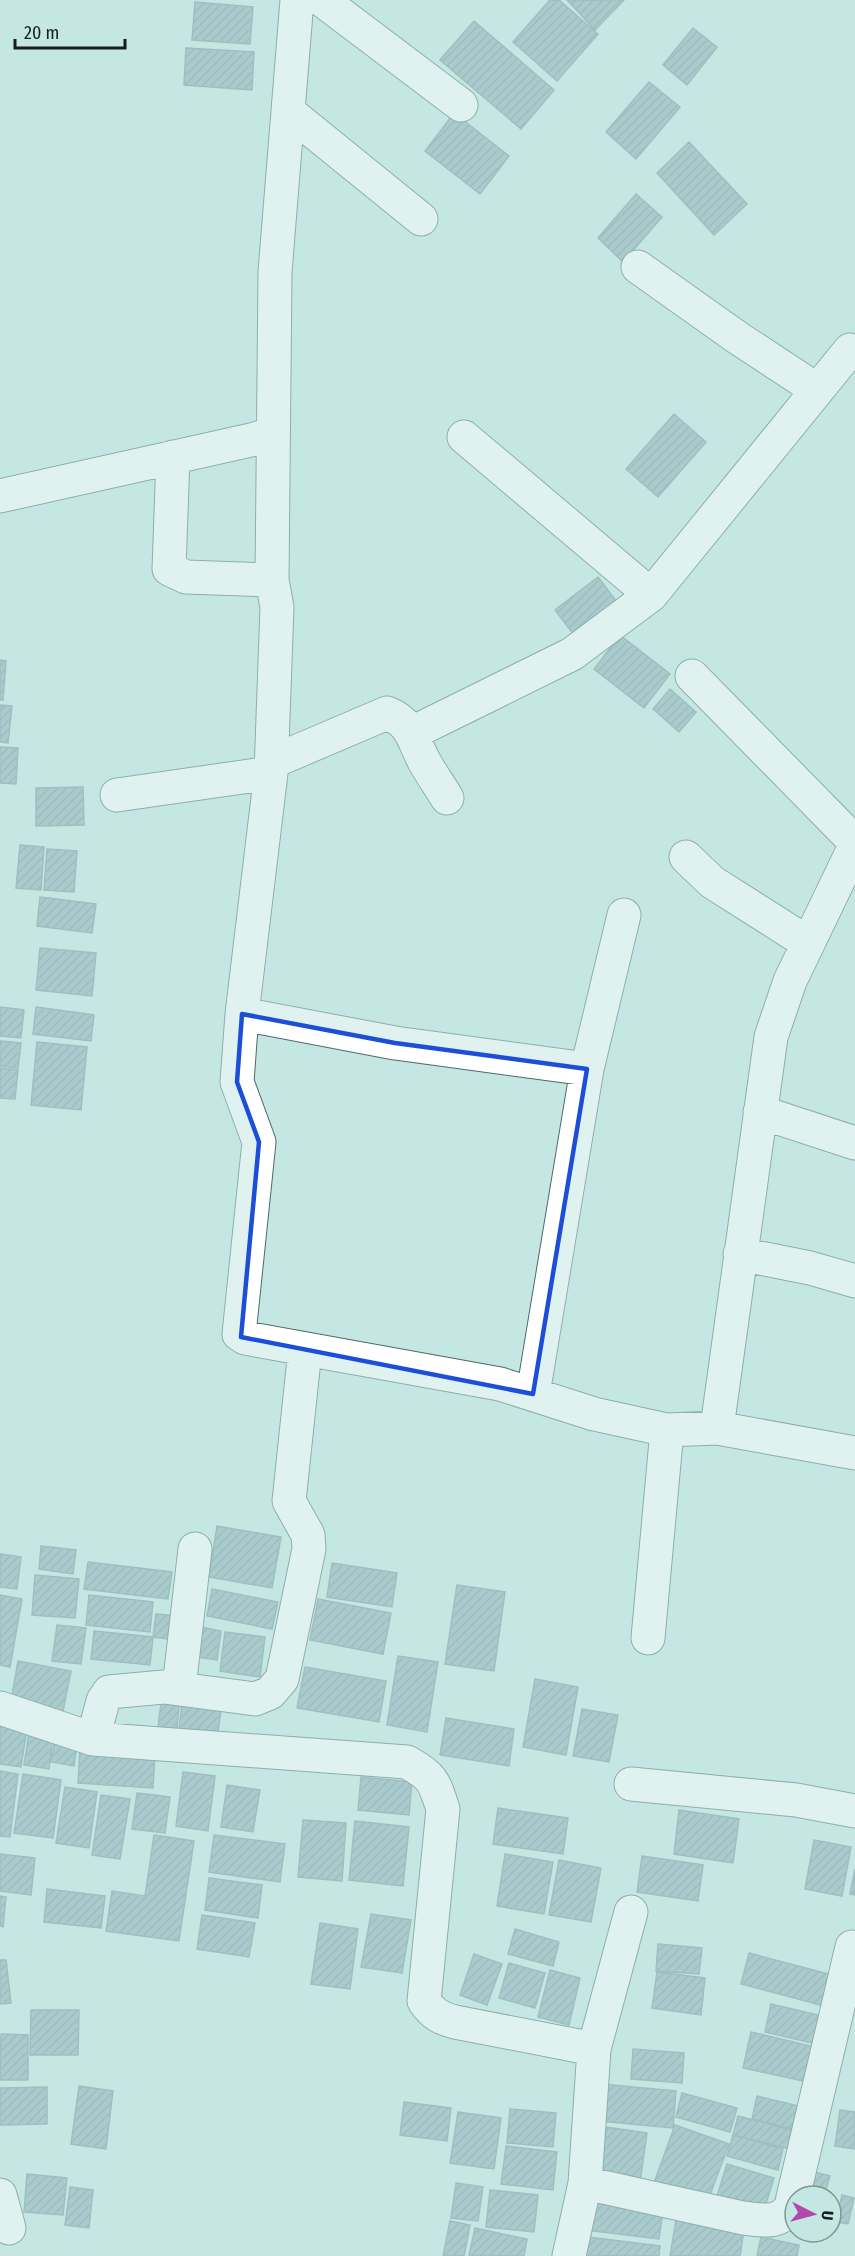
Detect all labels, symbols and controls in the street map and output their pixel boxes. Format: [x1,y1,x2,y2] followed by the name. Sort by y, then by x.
[15,12,124,50] scale bar
[24,22,59,44] text: 20 m
[783,2184,843,2244] north arrow
[817,2210,837,2221] text: U

